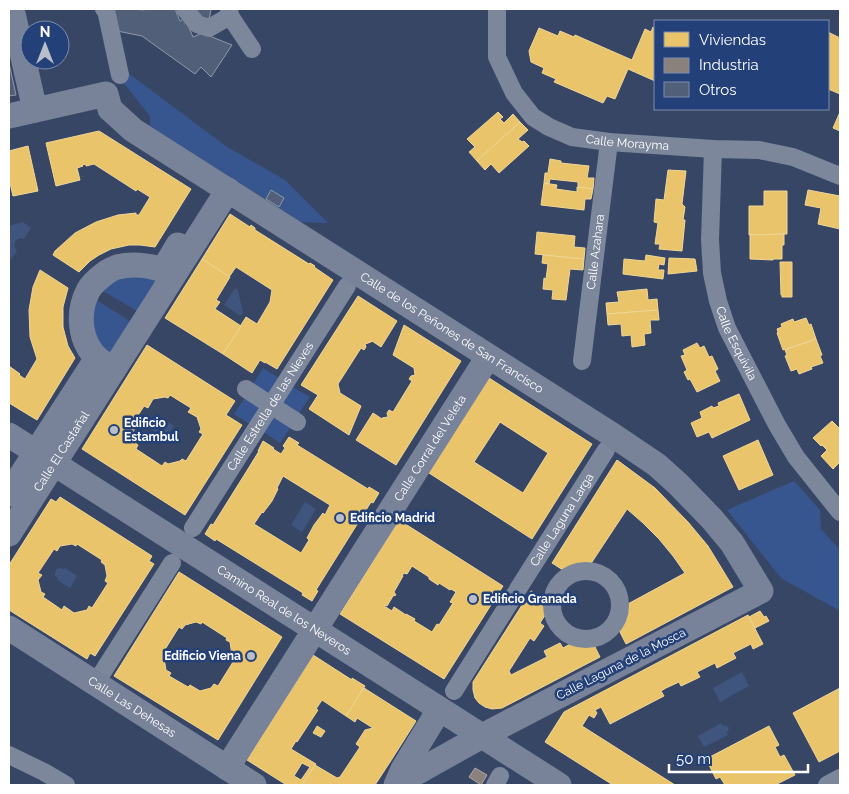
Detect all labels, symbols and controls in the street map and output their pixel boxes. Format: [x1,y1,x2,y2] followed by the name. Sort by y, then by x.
[20,20,70,70] north arrow
[654,20,829,110] legend
[40,24,50,40] text: N
[699,31,766,49] text: Viviendas
[699,56,759,74] text: Industria
[699,81,736,99] text: Otros
[585,132,669,153] street label: Calle Morayma
[584,213,607,290] street label: Calle Azahara
[358,269,546,396] street label: Calle de los Peñones de San Francisco
[713,304,760,383] street label: Calle Esquivila
[224,339,317,473] street label: Calle Estrella de las Nieves
[391,392,469,504] street label: Calle Corral del Veleta
[31,408,93,494] street label: Calle El Castañal
[124,416,179,444] place label: Edificio Estambul
[108,424,120,436] marker: Edificio Estambul
[527,470,597,569] street label: Calle Laguna Larga
[350,511,435,525] place label: Edificio Madrid
[334,512,346,524] marker: Edificio Madrid
[214,562,354,658] street label: Camino Real de los Neveros
[483,592,577,606] place label: Edificio Granada
[467,593,479,605] marker: Edificio Granada
[554,625,688,703] street label: Calle Laguna de la Mosca
[164,649,241,663] place label: Edificio Viena
[245,650,257,662] marker: Edificio Viena
[85,673,179,740] street label: Calle Las Dehesas
[669,742,808,774] scale bar
[676,750,711,768] text: 50 m

